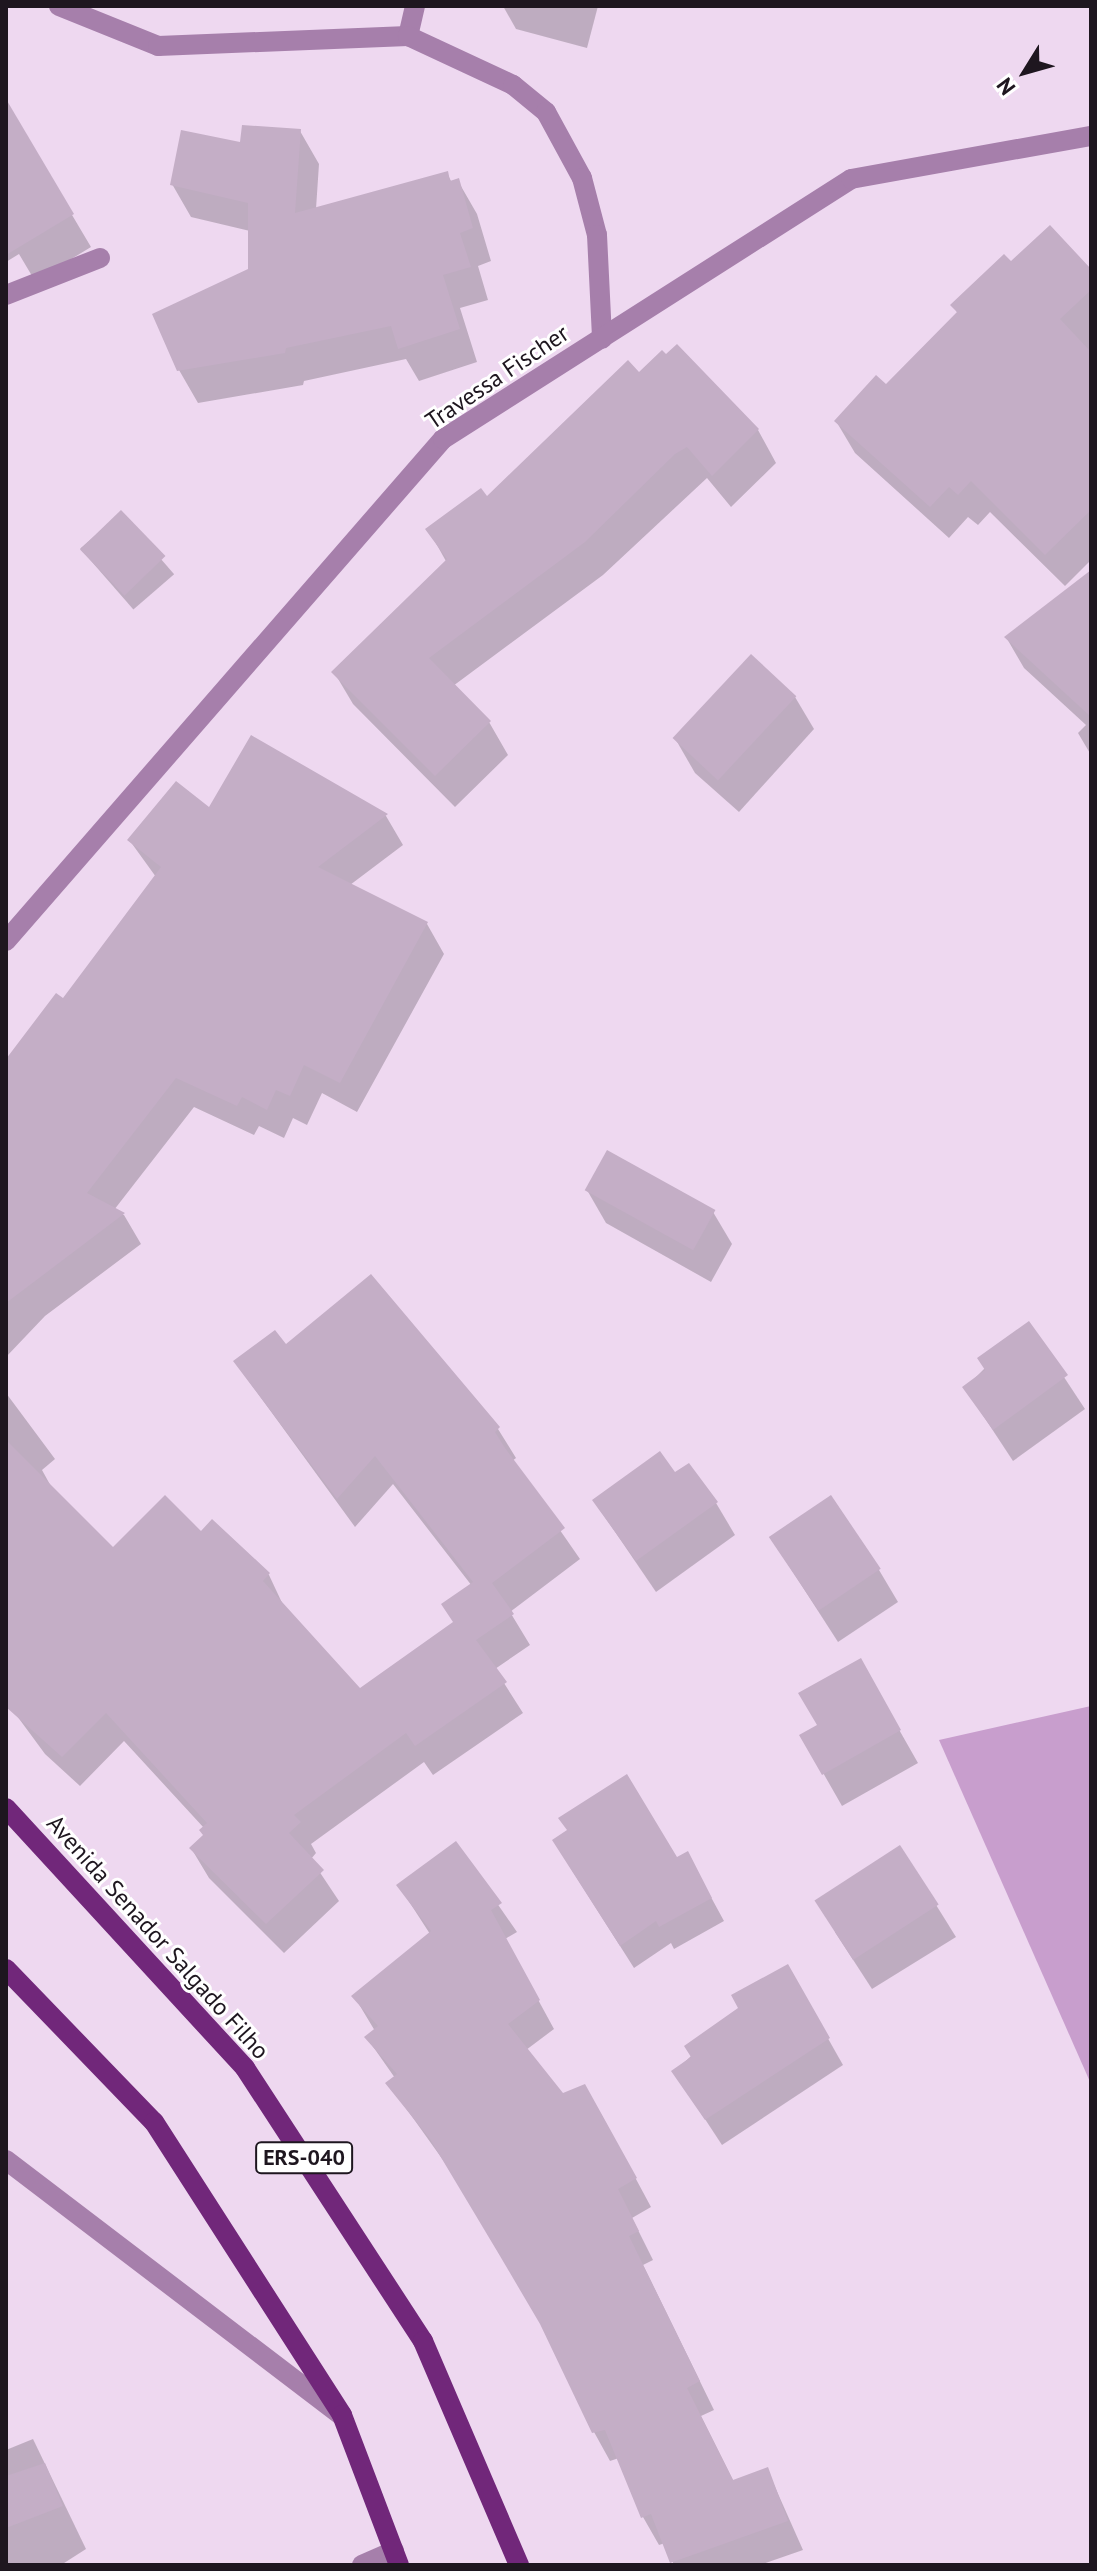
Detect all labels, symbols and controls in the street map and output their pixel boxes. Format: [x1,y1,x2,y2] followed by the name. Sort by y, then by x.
[985,32,1065,112] north arrow
[990,72,1021,101] text: N
[420,319,574,435] street label: Travessa Fischer
[41,1809,275,2065] street label: Avenida Senador Salgado Filho
[254,2140,354,2176] road number: ERS-040

